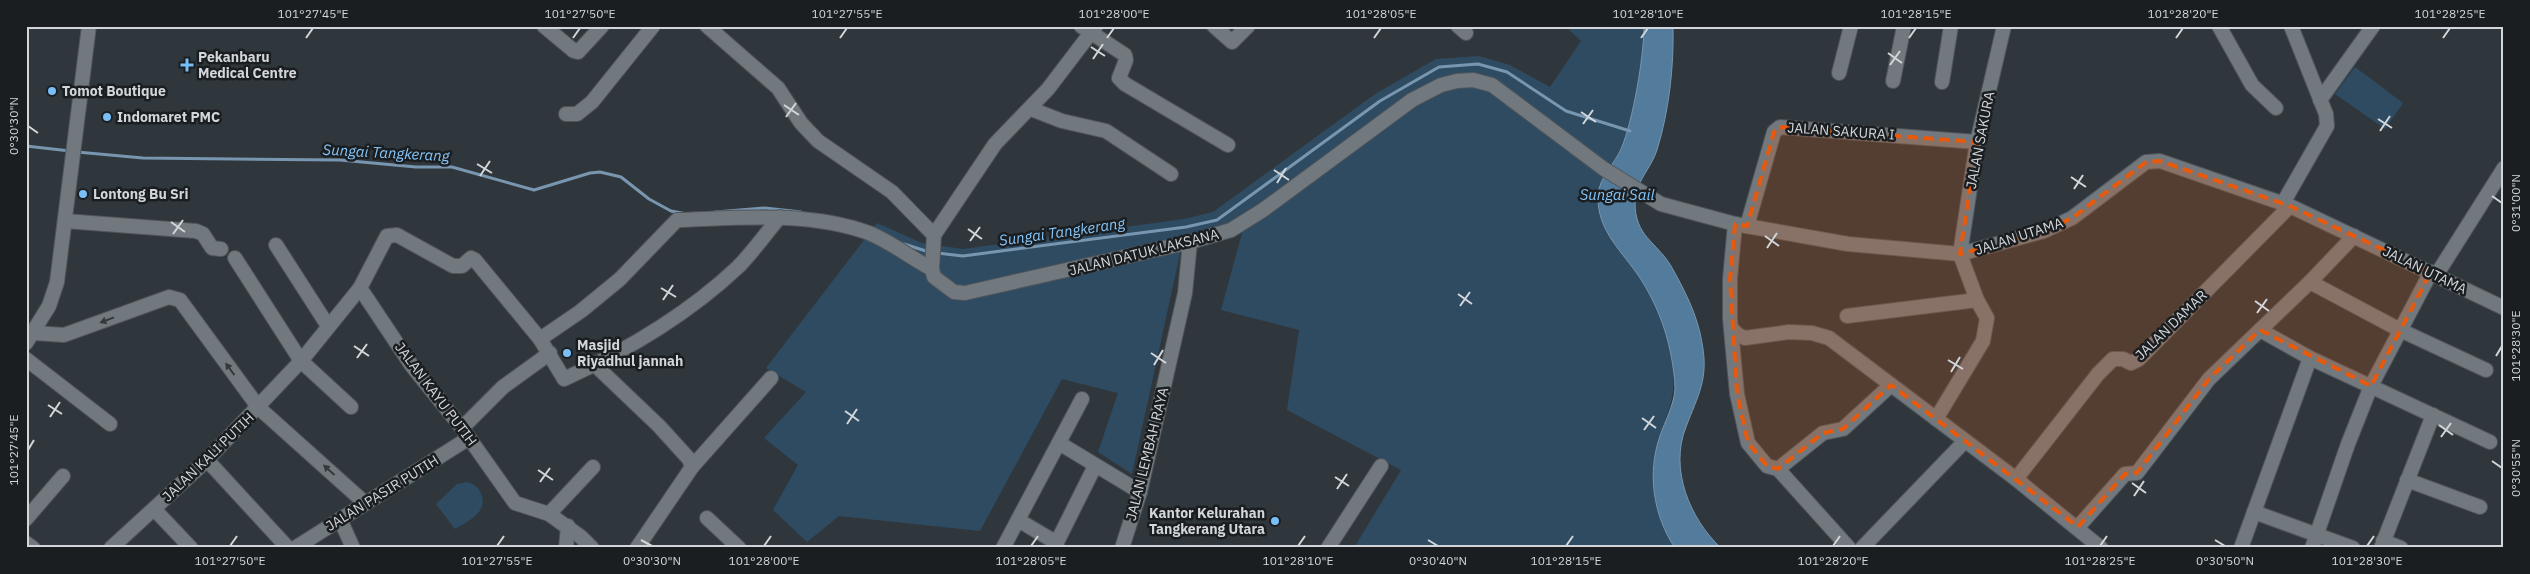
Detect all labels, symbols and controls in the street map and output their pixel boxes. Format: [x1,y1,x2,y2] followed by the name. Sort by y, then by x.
[278,6,348,21] text: 101°27'45"E
[545,6,615,21] text: 101°27'50"E
[812,6,882,21] text: 101°27'55"E
[1079,6,1149,21] text: 101°28'00"E
[1346,6,1416,21] text: 101°28'05"E
[1613,6,1683,21] text: 101°28'10"E
[1881,6,1951,21] text: 101°28'15"E
[2148,6,2218,21] text: 101°28'20"E
[2415,6,2485,21] text: 101°28'25"E
[198,48,297,82] place label: Pekanbaru Medical Centre
[180,58,194,72] marker: Pekanbaru Medical Centre
[62,82,166,100] place label: Tomot Boutique
[46,85,58,97] marker: Tomot Boutique
[1962,90,1998,190] street label: JALAN SAKURA
[6,97,21,155] text: 0°30'30"N
[117,108,220,126] place label: Indomaret PMC
[101,111,113,123] marker: Indomaret PMC
[1787,118,1895,144] street label: JALAN SAKURA I
[322,140,451,165] water label: Sungai Tangkerang
[2508,174,2523,232] text: 0°31'00"N
[93,185,188,203] place label: Lontong Bu Sri
[1580,185,1654,204] water label: Sungai Sail
[77,188,89,200] marker: Lontong Bu Sri
[998,213,1127,250] water label: Sungai Tangkerang
[1973,213,2065,259] street label: JALAN UTAMA
[1067,225,1221,279] street label: JALAN DATUK LAKSANA
[2380,242,2470,298] street label: JALAN UTAMA
[2131,286,2211,364] street label: JALAN DAMAR
[2508,311,2523,381] text: 101°28'30"E
[99,316,114,324] one-way arrow
[577,336,683,370] place label: Masjid Riyadhul jannah
[391,339,481,449] street label: JALAN KAYU PUTIH
[561,347,573,359] marker: Masjid Riyadhul jannah
[225,362,235,375] one-way arrow
[1122,385,1172,523] street label: JALAN LEMBAH RAYA
[158,409,258,505] street label: JALAN KALI PUTIH
[6,415,21,485] text: 101°27'45"E
[2508,439,2523,497] text: 0°30'55"N
[322,451,442,535] street label: JALAN PASIR PUTIH
[322,465,335,476] one-way arrow
[1149,504,1265,538] place label: Kantor Kelurahan Tangkerang Utara
[1269,515,1281,527] marker: Kantor Kelurahan Tangkerang Utara
[195,553,265,568] text: 101°27'50"E
[462,553,532,568] text: 101°27'55"E
[623,553,681,568] text: 0°30'30"N
[729,553,799,568] text: 101°28'00"E
[996,553,1066,568] text: 101°28'05"E
[1263,553,1333,568] text: 101°28'10"E
[1409,553,1467,568] text: 0°30'40"N
[1531,553,1601,568] text: 101°28'15"E
[1798,553,1868,568] text: 101°28'20"E
[2065,553,2135,568] text: 101°28'25"E
[2196,553,2254,568] text: 0°30'50"N
[2332,553,2402,568] text: 101°28'30"E

